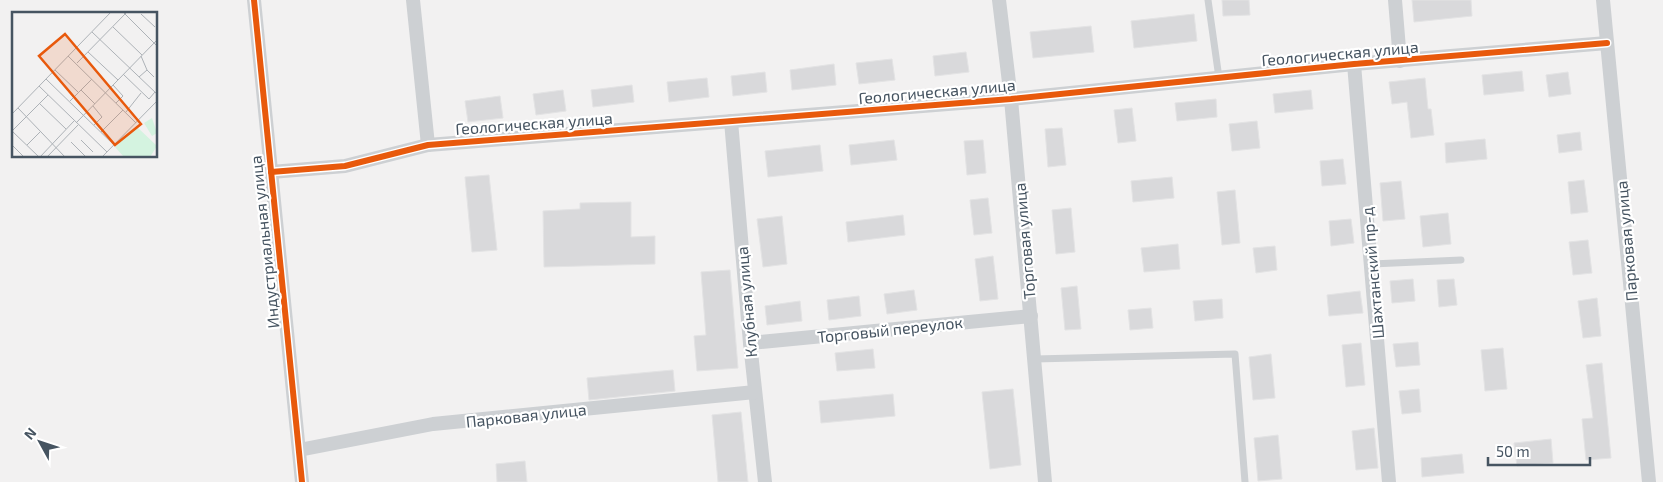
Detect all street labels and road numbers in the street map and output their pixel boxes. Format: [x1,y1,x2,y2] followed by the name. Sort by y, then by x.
[1261,37,1419,70] street label: Геологическая улица
[858,75,1016,108] street label: Геологическая улица
[455,108,613,139] street label: Геологическая улица
[245,155,284,329] street label: Индустриальная улица
[1611,180,1642,302] street label: Парковая улица
[1009,182,1040,300] street label: Торговая улица
[1357,206,1387,340] street label: Шахтанский пр-д
[732,246,761,358] street label: Клубная улица
[816,312,964,347] street label: Торговый переулок
[465,399,587,432] street label: Парковая улица

